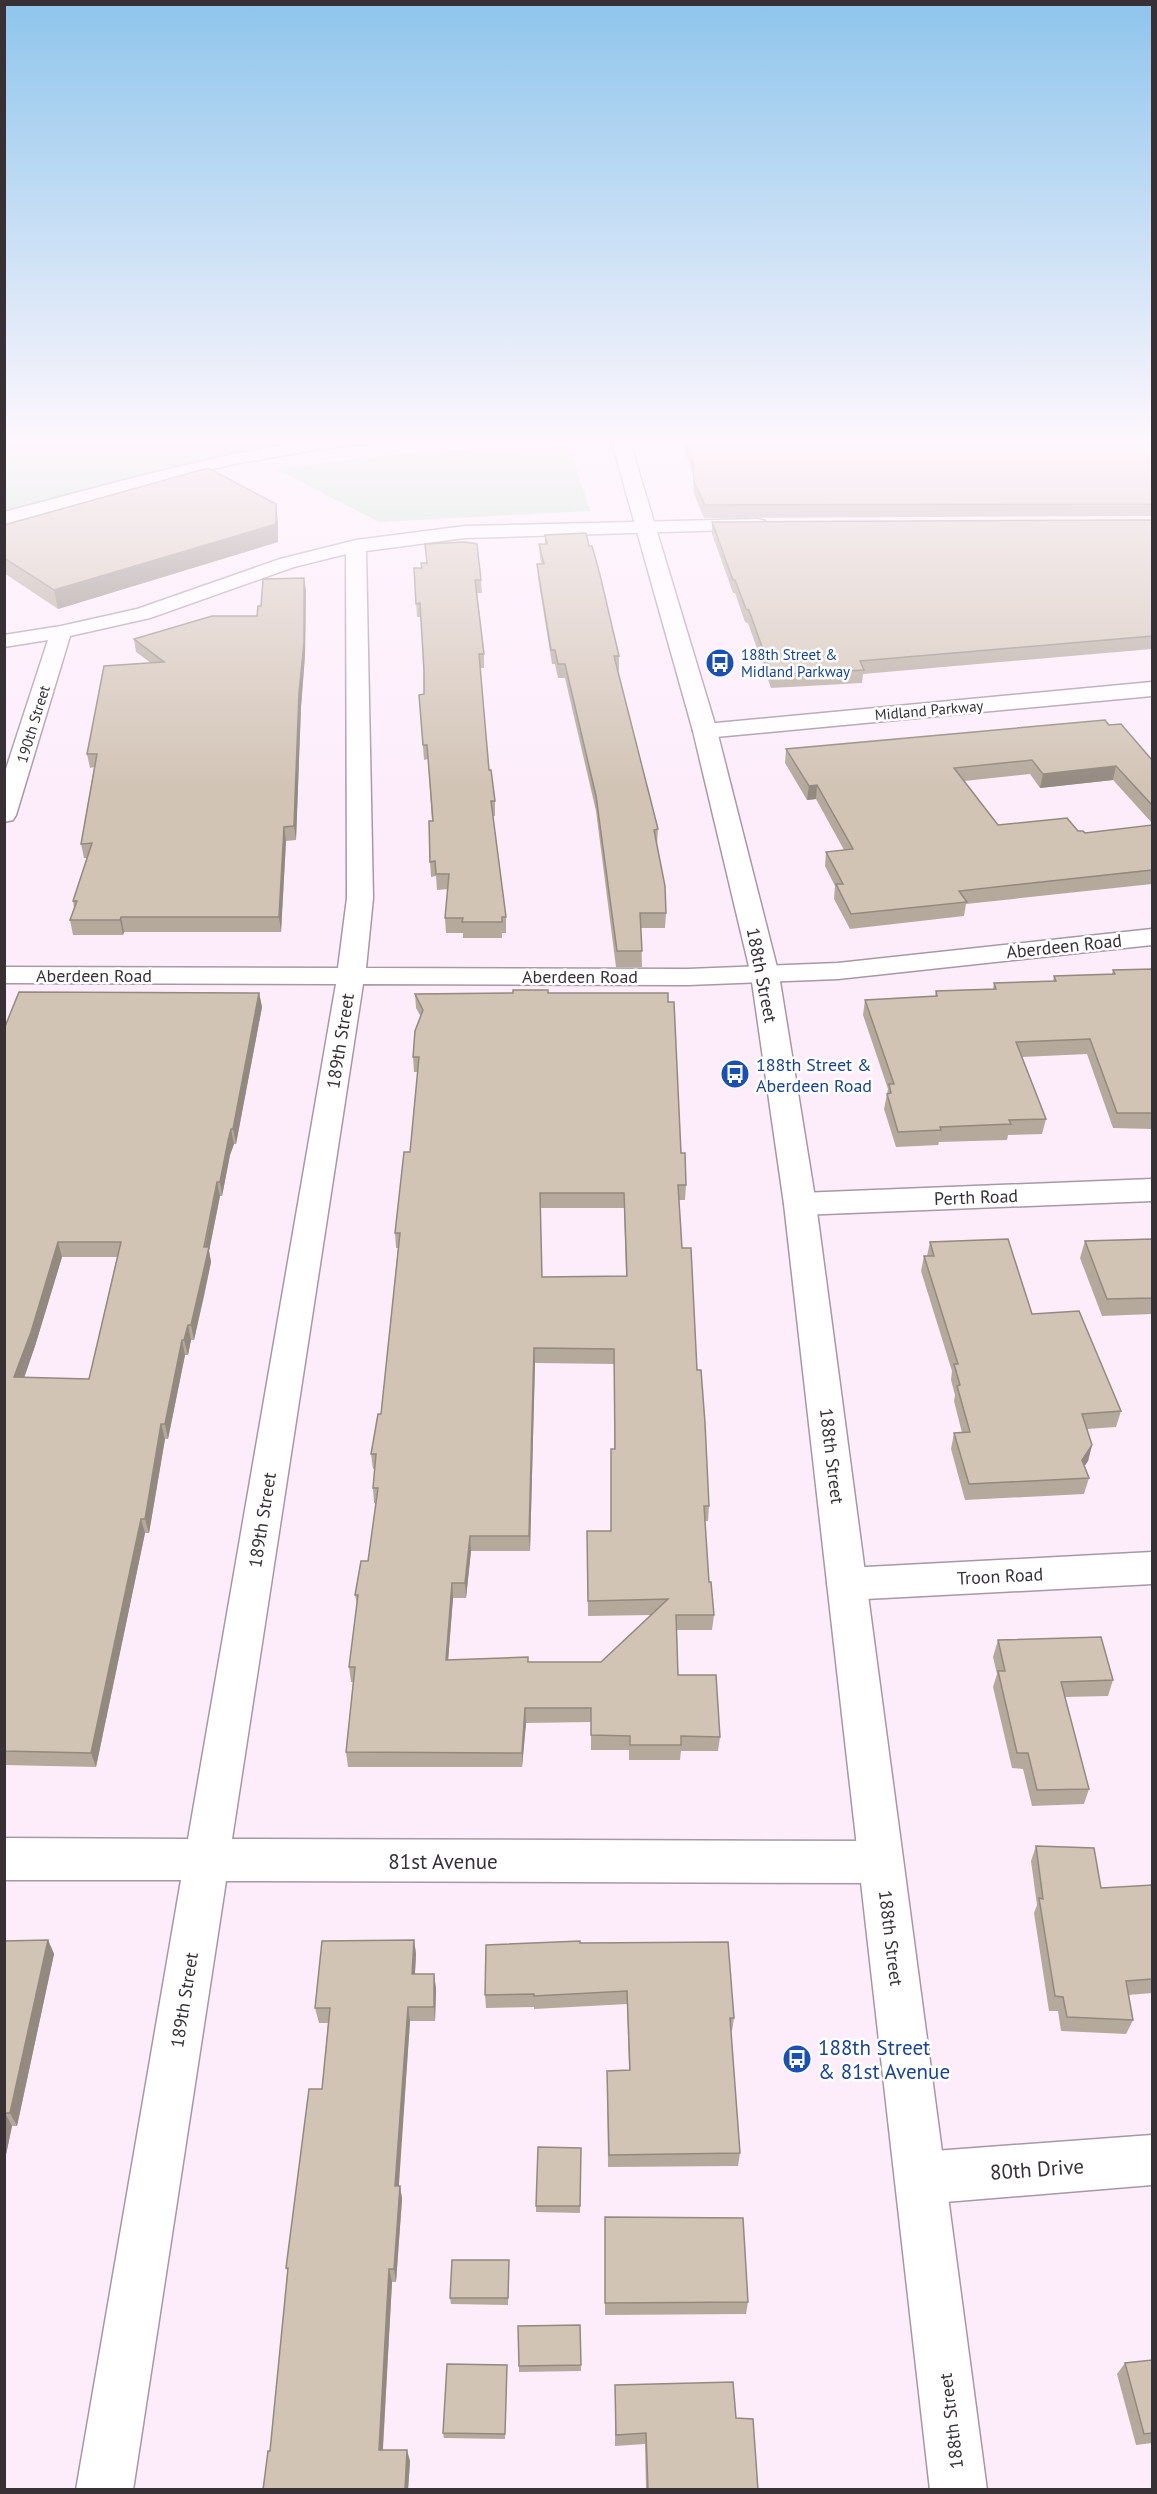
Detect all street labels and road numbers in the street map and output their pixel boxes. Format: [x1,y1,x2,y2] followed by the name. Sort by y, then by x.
[12,683,54,765] street label: 190th Street
[874,696,984,724] street label: Midland Parkway
[742,926,782,1024] street label: 188th Street
[1005,928,1123,964] street label: Aberdeen Road
[36,964,152,987] street label: Aberdeen Road
[522,965,638,988] street label: Aberdeen Road
[321,992,359,1090] street label: 189th Street
[934,1184,1018,1210] street label: Perth Road
[815,1407,849,1505] street label: 188th Street
[243,1471,281,1569] street label: 189th Street
[956,1562,1044,1590] street label: Troon Road
[388,1848,498,1875] street label: 81st Avenue
[874,1889,908,1987] street label: 188th Street
[165,1951,203,2049] street label: 189th Street
[989,2152,1085,2186] street label: 80th Drive
[934,2372,968,2470] street label: 188th Street

